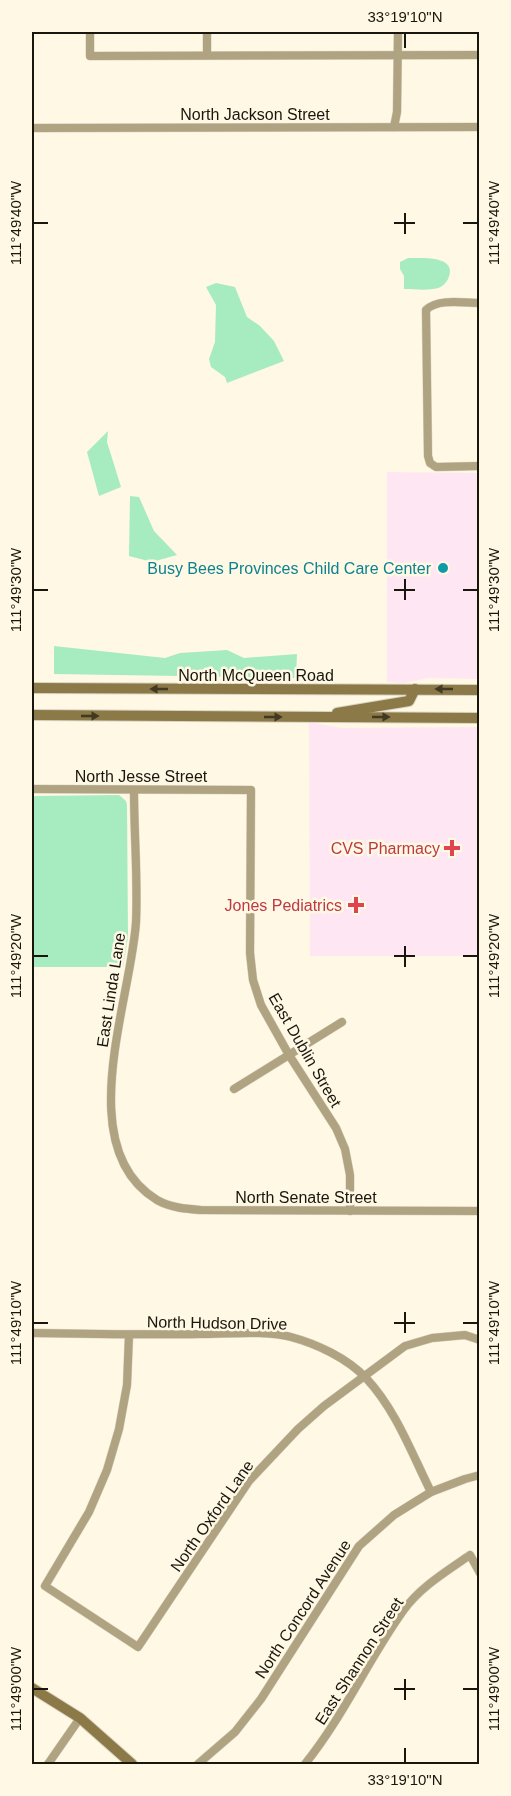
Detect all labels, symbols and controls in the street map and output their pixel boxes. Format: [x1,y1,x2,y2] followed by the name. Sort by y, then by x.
[367,8,443,25] text: 33°19'10"N
[180,106,330,123] street label: North Jackson Street
[7,180,24,265] text: 111°49'40"W
[485,180,502,265] text: 111°49'40"W
[7,547,24,632] text: 111°49'30"W
[485,547,502,632] text: 111°49'30"W
[147,560,432,577] place label: Busy Bees Provinces Child Care Center
[436,561,450,575] marker: Busy Bees Provinces Child Care Center
[178,667,334,684] street label: North McQueen Road
[149,684,168,694] one-way arrow
[434,684,453,694] one-way arrow
[80,711,99,720] one-way arrow
[263,712,282,722] one-way arrow
[371,712,390,722] one-way arrow
[75,768,208,785] street label: North Jesse Street
[331,840,440,857] place label: CVS Pharmacy
[445,841,459,855] marker: CVS Pharmacy
[347,896,365,914] marker: Jones Pediatrics
[225,897,342,914] place label: Jones Pediatrics
[7,913,24,998] text: 111°49'20"W
[485,913,502,998] text: 111°49'20"W
[94,931,128,1048] street label: East Linda Lane
[265,990,345,1111] street label: East Dublin Street
[235,1189,377,1206] street label: North Senate Street
[7,1280,24,1365] text: 111°49'10"W
[485,1280,502,1365] text: 111°49'10"W
[147,1313,287,1333] street label: North Hudson Drive
[167,1457,257,1575] street label: North Oxford Lane
[252,1537,354,1681] street label: North Concord Avenue
[312,1594,407,1728] street label: East Shannon Street
[7,1646,24,1731] text: 111°49'00"W
[485,1646,502,1731] text: 111°49'00"W
[367,1771,443,1788] text: 33°19'10"N

